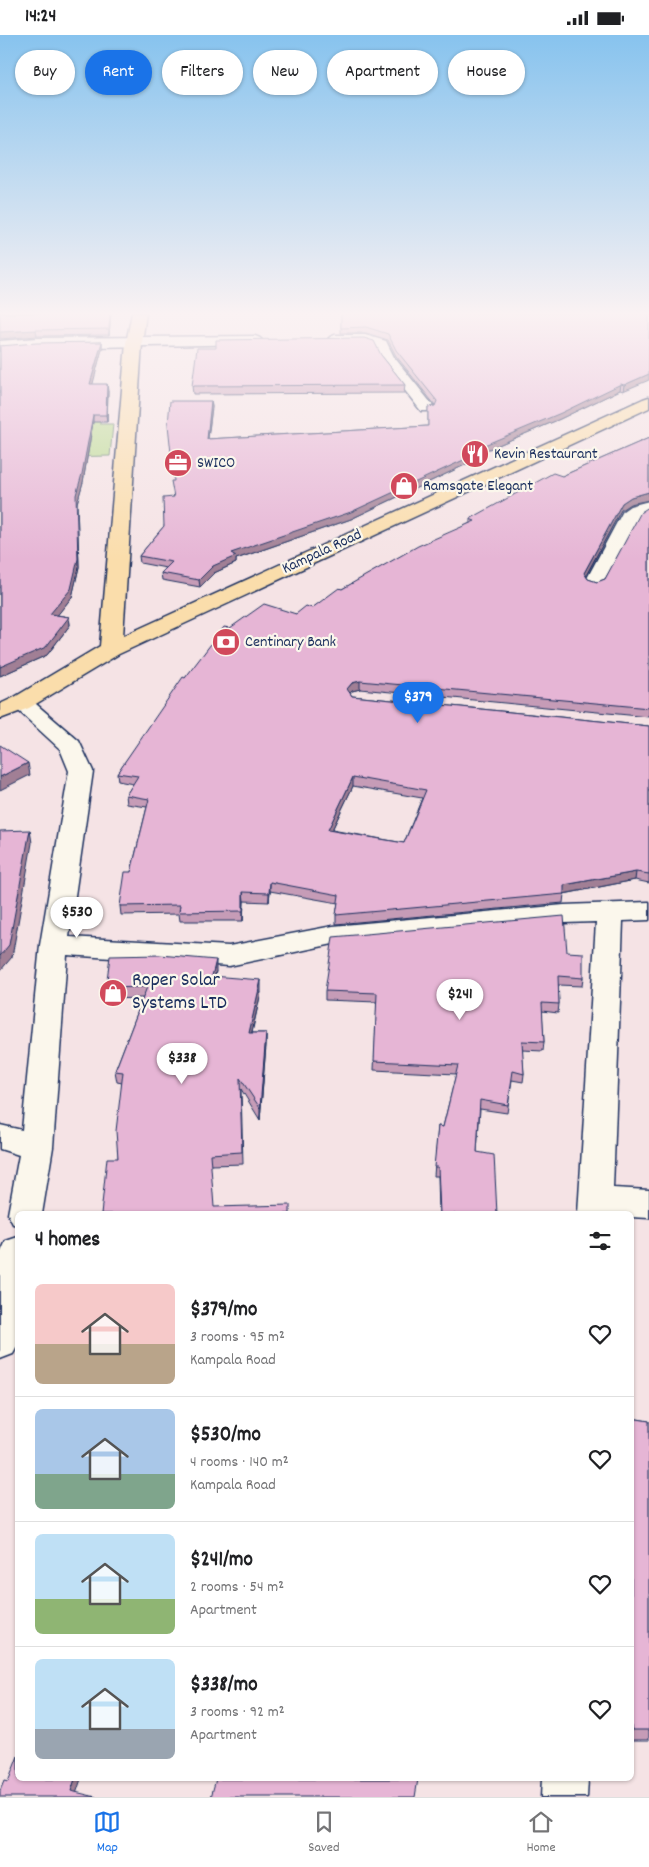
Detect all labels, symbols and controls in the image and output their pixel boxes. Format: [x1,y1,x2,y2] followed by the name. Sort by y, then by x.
[25,4,56,31] text: 14:24
[15,50,75,95] chip: Buy
[85,50,152,95] chip: Rent
[162,50,243,95] chip: Filters
[253,50,317,95] chip: New
[327,50,438,95] chip: Apartment
[448,50,525,95] chip: House
[460,439,490,469] restaurant icon: Kevin Restaurant
[494,443,598,466] place label: Kevin Restaurant
[163,448,193,478] office icon: SWICO
[197,452,235,475] place label: SWICO
[389,471,419,501] shop icon: Ramsgate Elegant
[423,475,533,498] place label: Ramsgate Elegant
[278,523,366,581] street label: Kampala Road
[211,627,241,657] bank icon: Centinary Bank
[245,631,336,654] place label: Centinary Bank
[388,681,448,724] pin: $379
[404,686,432,709] text: $379
[47,897,107,939] pin: $530
[61,901,93,924] text: $530
[132,967,227,1018] place label: Roper Solar Systems LTD
[98,978,128,1008] shop icon: Roper Solar Systems LTD
[430,979,490,1021] pin: $241
[447,983,473,1006] text: $241
[152,1043,212,1085] pin: $338
[168,1047,196,1070] text: $338
[35,1226,100,1256] text: 4 homes
[586,1227,614,1255] icon: filters
[190,1296,257,1326] text: $379/mo
[75,1304,135,1364] icon: home
[586,1320,614,1348] icon: heart
[190,1326,285,1349] text: 3 rooms · 95 m²
[190,1349,276,1372] text: Kampala Road
[190,1421,261,1451] text: $530/mo
[75,1429,135,1489] icon: home
[586,1445,614,1473] icon: heart
[190,1451,289,1474] text: 4 rooms · 140 m²
[190,1474,276,1497] text: Kampala Road
[190,1546,253,1576] text: $241/mo
[75,1554,135,1614] icon: home
[586,1570,614,1598] icon: heart
[190,1576,284,1599] text: 2 rooms · 54 m²
[190,1599,257,1622] text: Apartment
[190,1671,257,1701] text: $338/mo
[75,1679,135,1739] icon: home
[586,1695,614,1723] icon: heart
[190,1701,284,1724] text: 3 rooms · 92 m²
[190,1724,257,1747] text: Apartment
[93,1808,121,1858] tab: Map
[308,1808,340,1858] tab: Saved
[526,1808,556,1858] tab: Home

